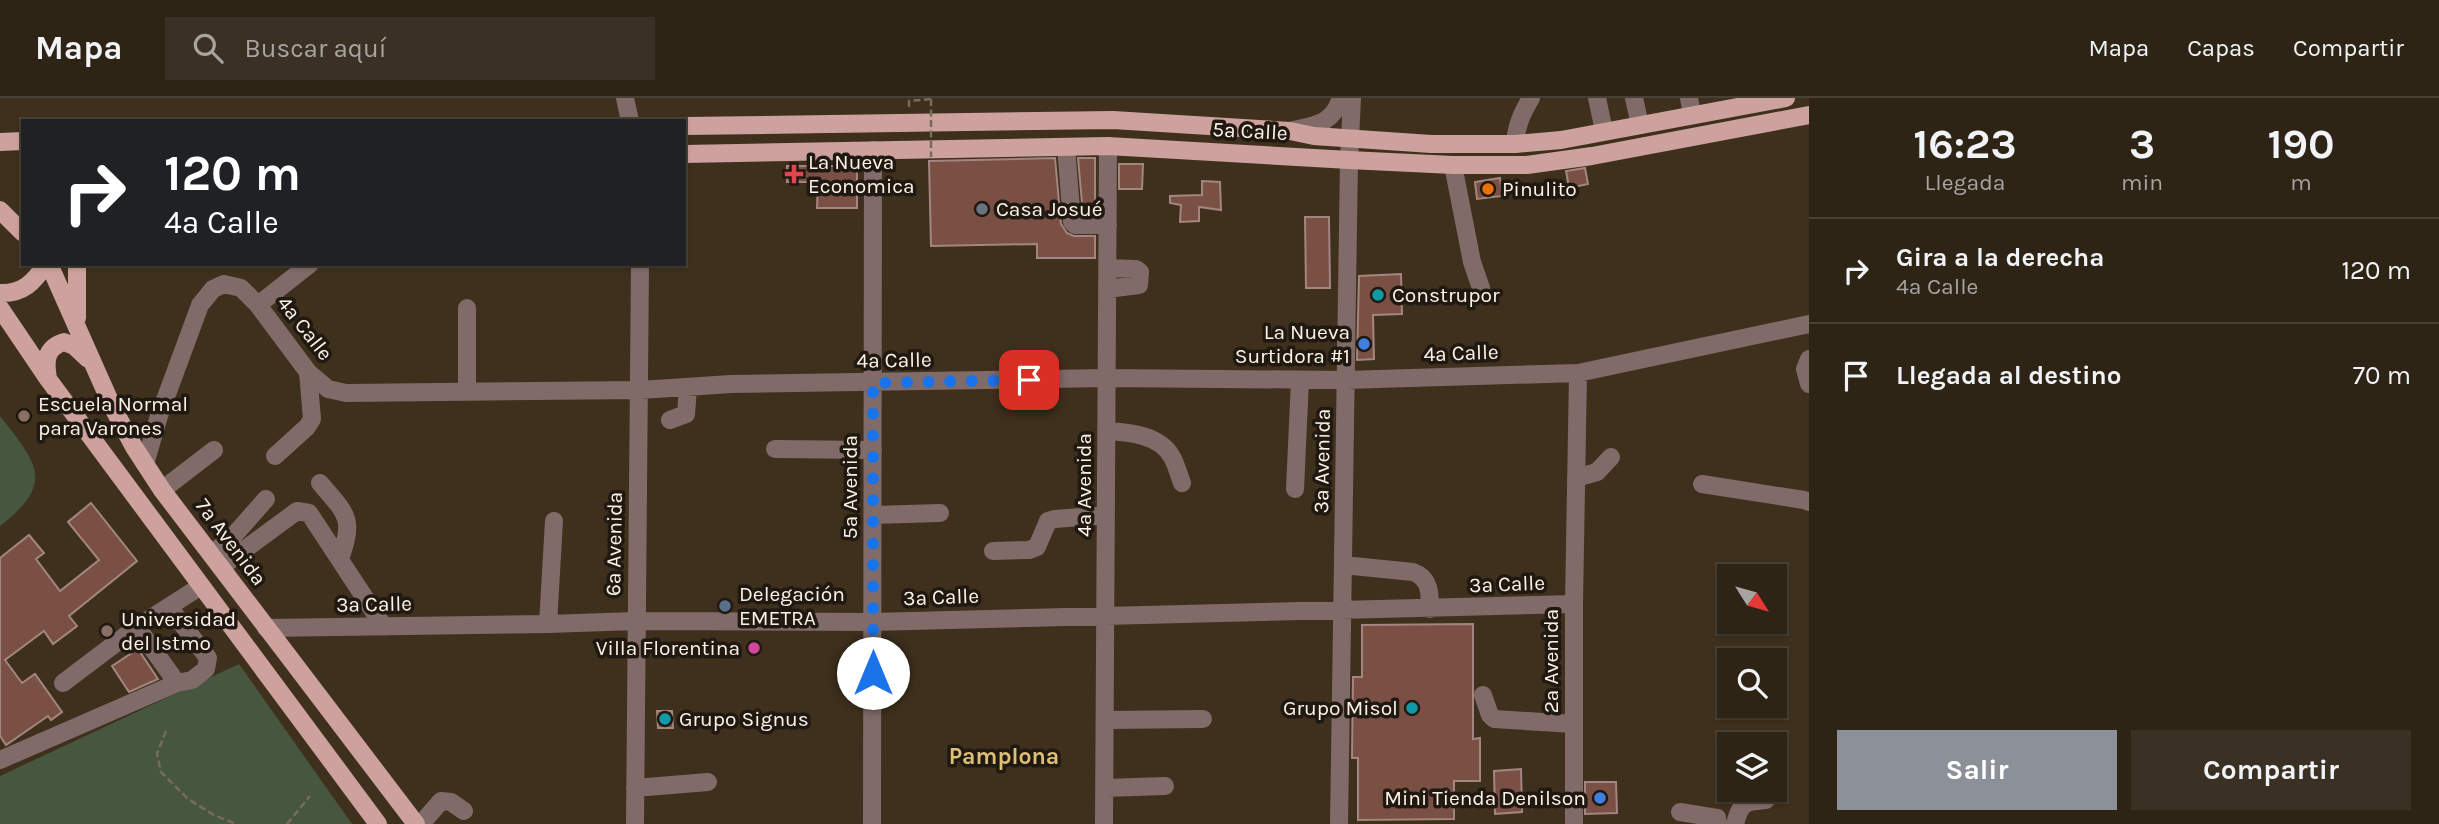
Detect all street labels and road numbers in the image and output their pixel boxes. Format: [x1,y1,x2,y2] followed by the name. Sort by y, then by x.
[1212,117,1288,145] street label: 5a Calle
[272,291,338,365] street label: 4a Calle
[1423,340,1499,366] street label: 4a Calle
[856,347,932,373] street label: 4a Calle
[1309,408,1335,514] street label: 3a Avenida
[1072,433,1096,537] street label: 4a Avenida
[838,435,862,539] street label: 5a Avenida
[601,492,627,596] street label: 6a Avenida
[191,494,271,590] street label: 7a Avenida
[1469,571,1545,597] street label: 3a Calle
[903,584,979,610] street label: 3a Calle
[336,591,412,617] street label: 3a Calle
[1539,609,1563,713] street label: 2a Avenida

